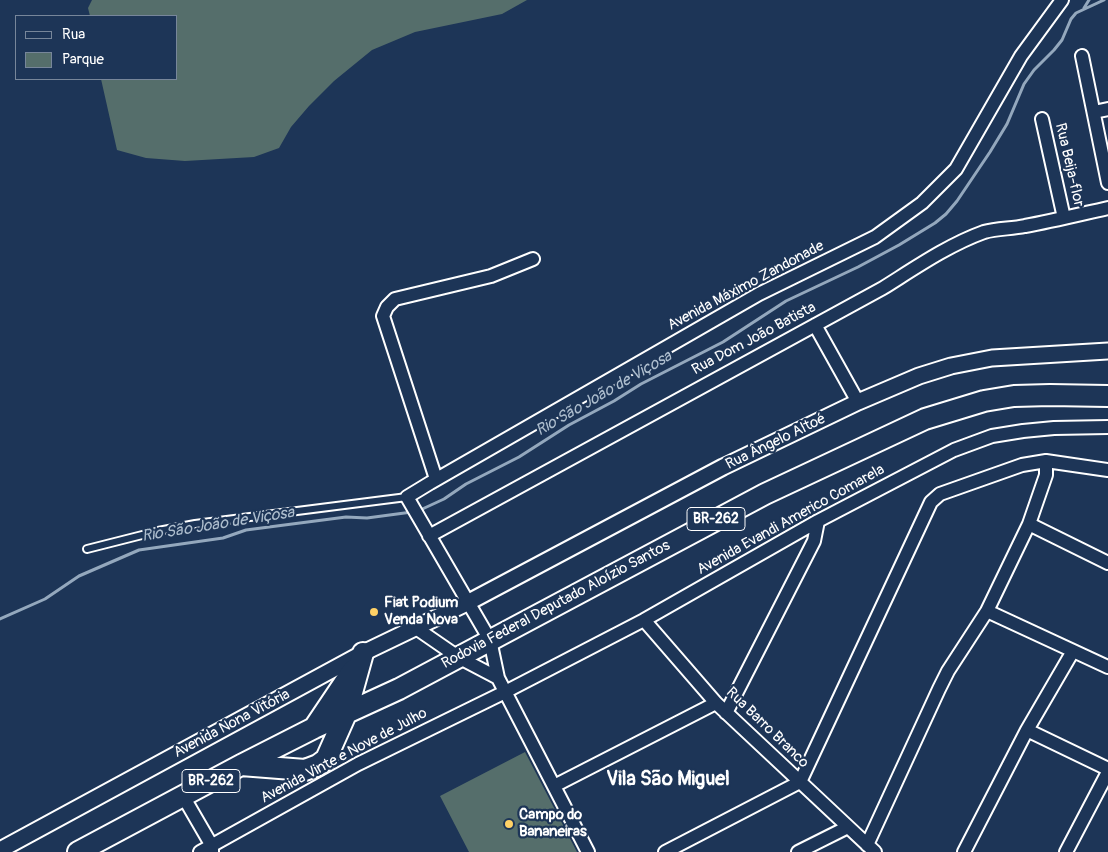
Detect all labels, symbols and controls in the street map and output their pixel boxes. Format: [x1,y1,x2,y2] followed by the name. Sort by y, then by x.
[15,15,178,80] legend
[62,25,85,44] text: Rua
[62,50,104,69] text: Parque
[1051,121,1087,209] street label: Rua Beija-flor
[665,237,827,335] street label: Avenida Máximo Zandonade
[689,299,819,379] street label: Rua Dom João Batista
[533,347,675,441] water label: Rio São João de Viçosa
[723,410,829,474] street label: Rua Ângelo Altoé
[694,461,888,579] street label: Avenida Evandi Americo Comarela
[141,503,295,547] water label: Rio São João de Viçosa
[687,508,745,530] road number: BR-262
[439,537,673,673] street label: Rodovia Federal Deputado Aloízio Santos
[384,594,458,629] place label: Fiat Podium Venda Nova
[368,606,380,618] marker: Fiat Podium Venda Nova
[722,684,812,772] street label: Rua Barro Branco
[171,686,293,762] street label: Avenida Nona Vitória
[258,704,430,808] street label: Avenida Vinte e Nove de Julho
[606,768,730,792] district label: Vila São Miguel
[182,769,240,792] road number: BR-262
[519,806,587,841] place label: Campo do Bananeiras
[503,818,515,830] marker: Campo do Bananeiras

